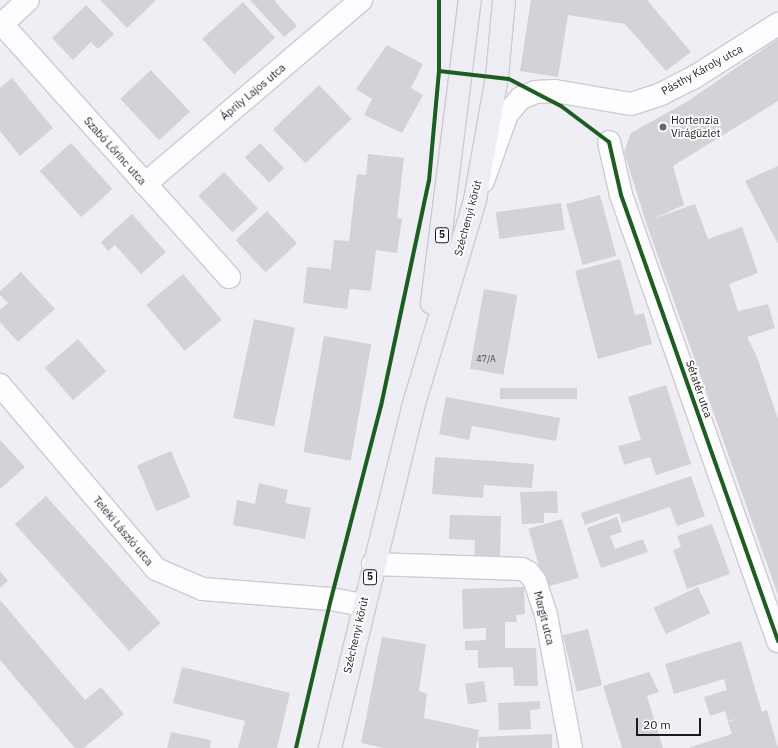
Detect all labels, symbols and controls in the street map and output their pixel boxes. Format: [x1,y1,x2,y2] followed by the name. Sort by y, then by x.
[659,42,745,98] street label: Pásthy Károly utca
[218,61,288,123] street label: Áprily Lajos utca
[81,114,149,188] street label: Szabó Lőrinc utca
[671,114,720,140] place label: Hortenzia Virágüzlet
[658,122,668,132] marker: Hortenzia Virágüzlet
[452,179,484,257] street label: Széchenyi körút
[435,227,449,243] road number: 5
[476,354,496,364] house number: 47/A
[683,358,715,420] street label: Sétatér utca
[90,494,156,568] street label: Teleki László utca
[363,569,377,585] road number: 5
[531,590,557,646] street label: Margit utca
[341,595,371,675] street label: Széchenyi körút
[638,710,703,736] scale bar
[643,717,671,732] text: 20 m

